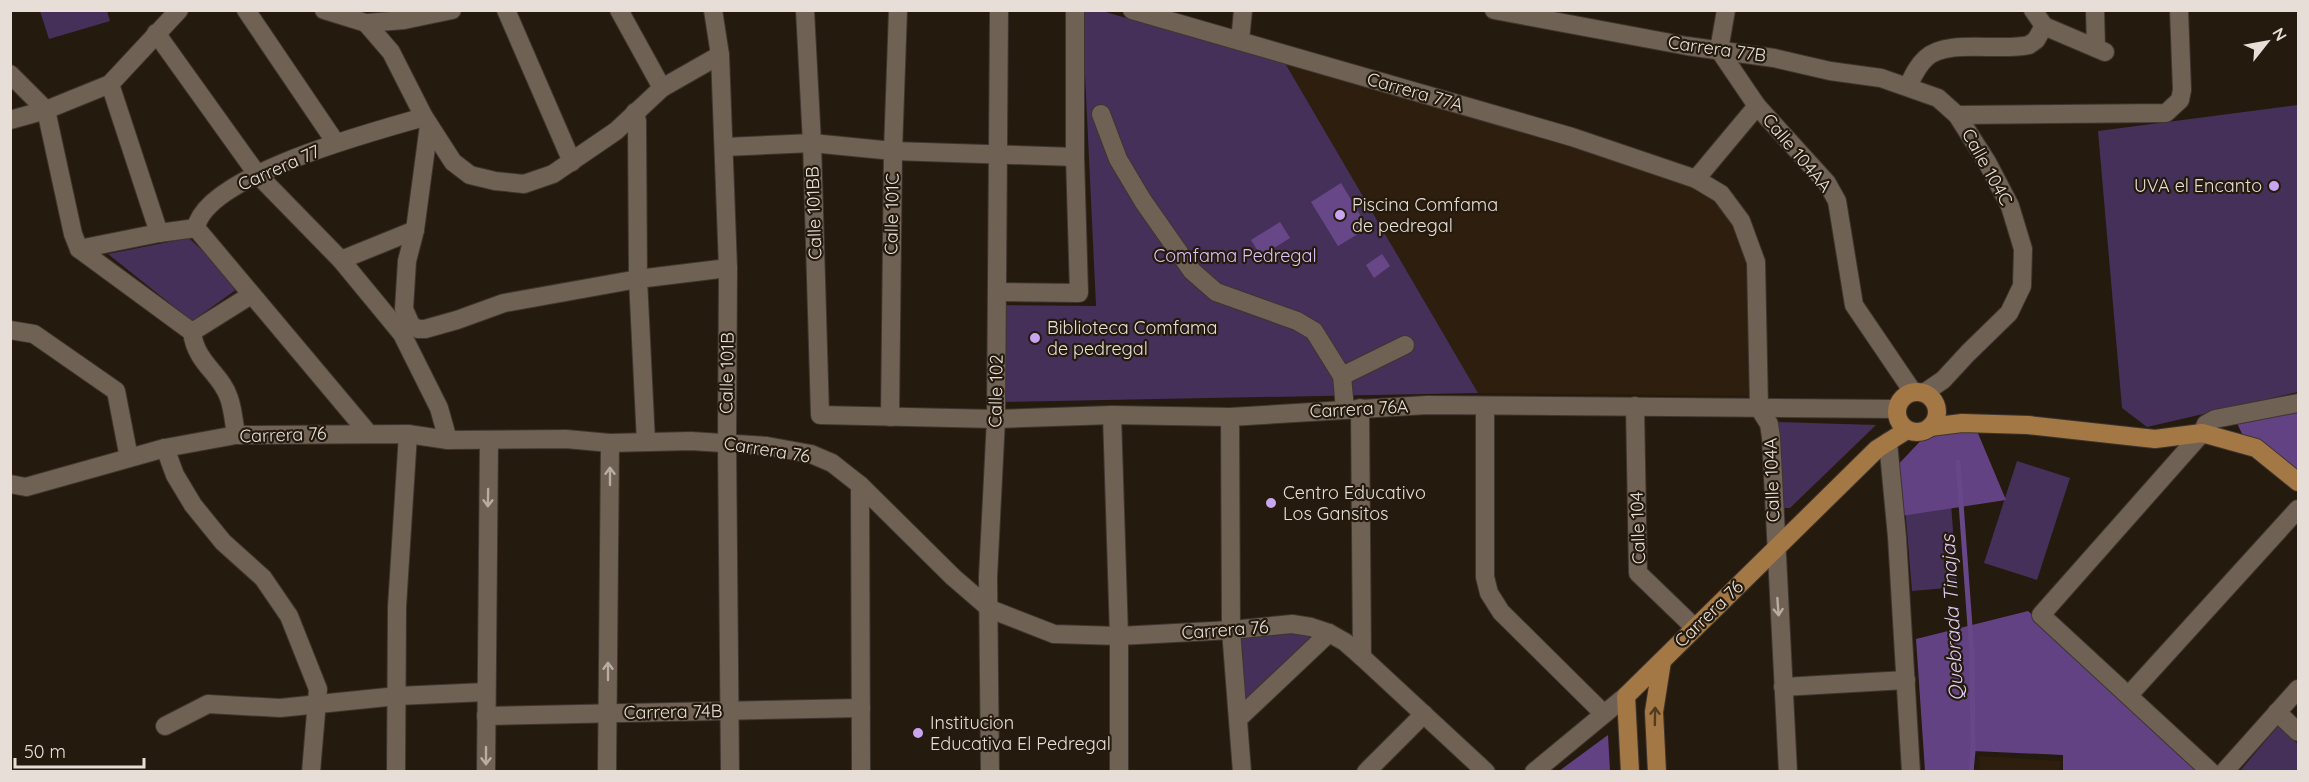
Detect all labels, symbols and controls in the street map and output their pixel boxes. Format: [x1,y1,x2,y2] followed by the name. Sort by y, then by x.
[2237,12,2297,72] north arrow
[2268,24,2291,44] text: N
[1666,30,1768,67] street label: Carrera 77B
[1364,67,1466,116] street label: Carrera 77A
[1758,109,1837,197] street label: Calle 104AA
[1957,124,2018,209] street label: Calle 104C
[234,139,323,196] street label: Carrera 77
[800,166,827,260] street label: Calle 101BB
[879,173,904,255] street label: Calle 101C
[2134,174,2262,197] place label: UVA el Encanto
[2267,179,2281,193] marker: UVA el Encanto
[1352,193,1498,237] place label: Piscina Comfama de pedregal
[1333,208,1347,222] marker: Piscina Comfama de pedregal
[1153,244,1317,267] park label: Comfama Pedregal
[1047,316,1217,360] place label: Biblioteca Comfama de pedregal
[1028,331,1042,345] marker: Biblioteca Comfama de pedregal
[714,332,739,414] street label: Calle 101B
[983,354,1008,428] street label: Calle 102
[1309,394,1409,423] street label: Carrera 76A
[239,421,327,448] street label: Carrera 76
[722,431,812,468] street label: Carrera 76
[1759,437,1784,523] street label: Calle 104A
[604,467,616,487] one-way arrow
[1283,481,1426,525] place label: Centro Educativo Los Gansitos
[482,488,494,508] one-way arrow
[1625,491,1650,565] street label: Calle 104
[1264,496,1278,510] marker: Centro Educativo Los Gansitos
[1935,533,1968,702] water label: Quebrada Tinajas
[1669,575,1748,652] street label: Carrera 76
[1773,596,1784,616] one-way arrow
[1181,615,1270,644] street label: Carrera 76
[602,662,614,682] one-way arrow
[624,699,722,724] street label: Carrera 74B
[1649,706,1661,726] one-way arrow
[930,711,1111,755] place label: Institucion Educativa El Pedregal
[911,726,925,740] marker: Institucion Educativa El Pedregal
[15,731,144,769] scale bar
[24,740,66,763] text: 50 m
[480,746,492,766] one-way arrow

